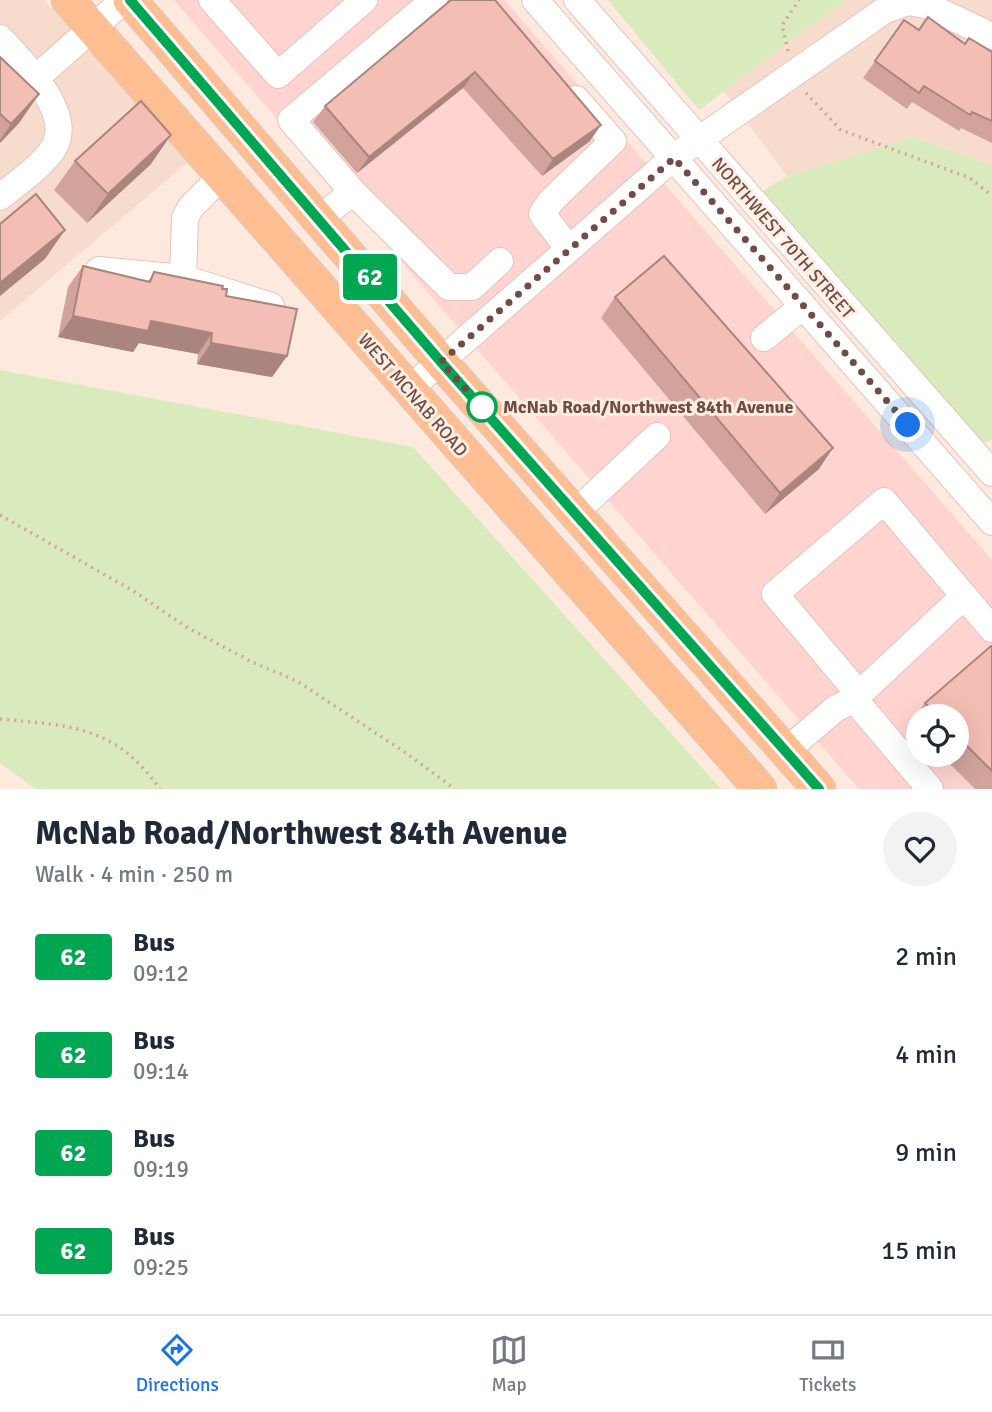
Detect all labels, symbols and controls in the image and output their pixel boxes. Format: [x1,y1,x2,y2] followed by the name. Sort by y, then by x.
[707,153,859,323] street label: NORTHWEST 70TH STREET
[338,254,402,300] line badge: 62
[357,262,383,292] text: 62
[353,329,473,461] street label: WEST MCNAB ROAD
[467,392,497,422] marker: McNab Road/Northwest 84th Avenue
[503,396,793,418] place label: McNab Road/Northwest 84th Avenue
[890,407,925,442] your location
[906,704,969,767] map controls
[906,704,969,767] button: locate
[883,812,957,886] button: heart
[35,813,567,854] text: McNab Road/Northwest 84th Avenue
[35,860,233,889] text: Walk · 4 min · 250 m
[133,927,175,959] text: Bus
[895,941,957,973] text: 2 min
[61,942,86,972] text: 62
[133,959,189,988] text: 09:12
[133,1025,175,1057] text: Bus
[895,1039,957,1071] text: 4 min
[61,1040,86,1070] text: 62
[133,1057,189,1086] text: 09:14
[133,1123,175,1155] text: Bus
[895,1137,957,1169] text: 9 min
[61,1138,86,1168] text: 62
[133,1155,189,1184] text: 09:19
[133,1221,175,1253] text: Bus
[881,1235,957,1267] text: 15 min
[61,1236,86,1266] text: 62
[133,1253,189,1282] text: 09:25
[136,1331,219,1397] tab: Directions
[490,1331,528,1397] tab: Map
[799,1331,856,1397] tab: Tickets

